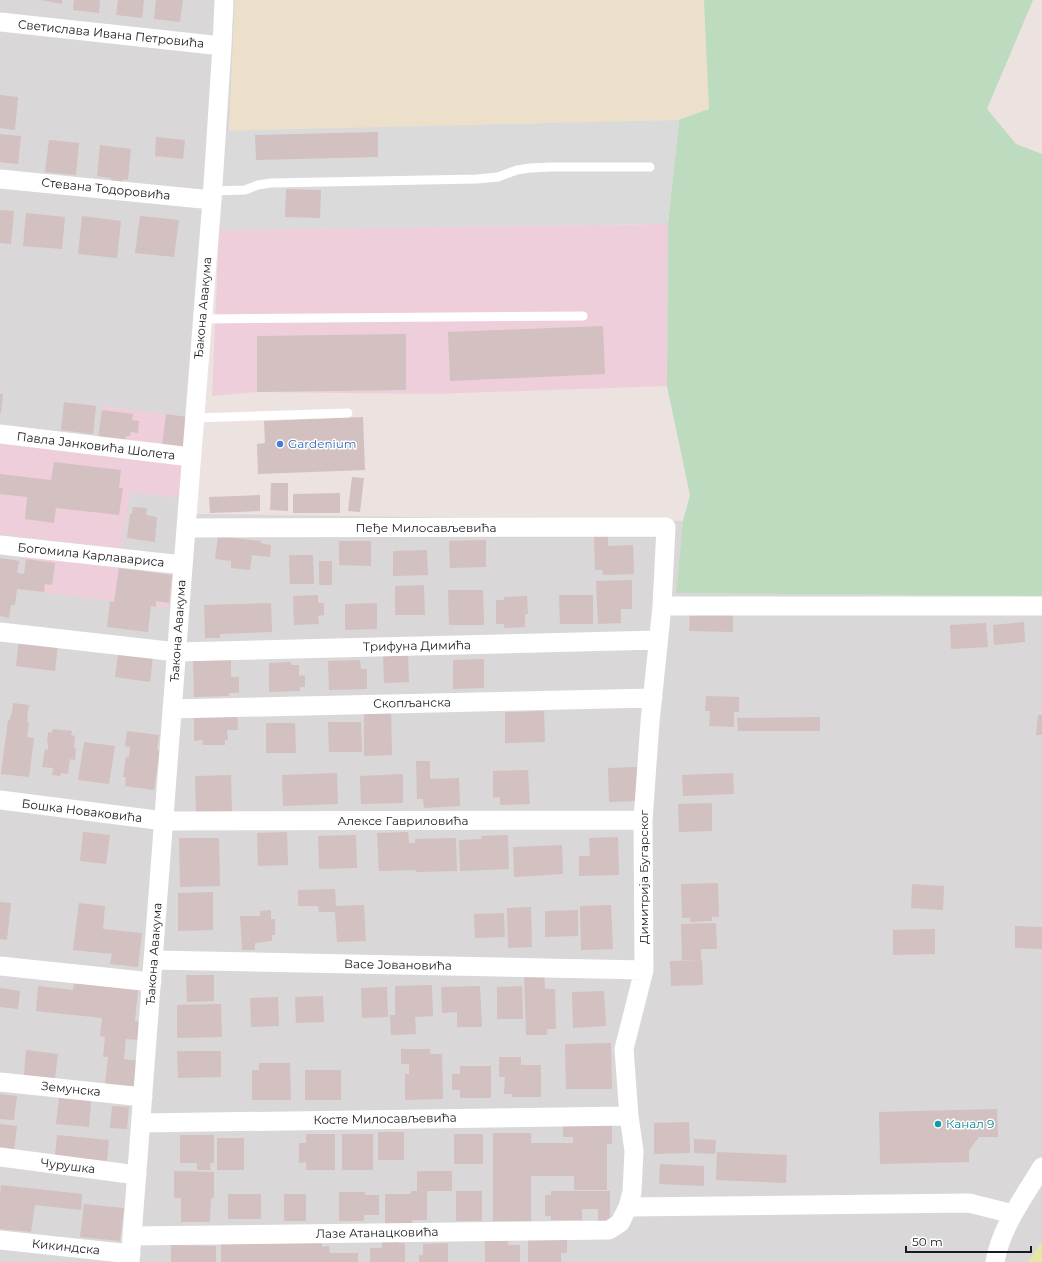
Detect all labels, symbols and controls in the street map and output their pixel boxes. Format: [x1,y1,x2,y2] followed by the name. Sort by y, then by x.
[17,16,205,51] street label: Светислава Ивана Петровића
[41,174,171,203] street label: Стевана Тодоровића
[191,256,214,360] street label: Ђакона Авакума
[16,428,176,463] street label: Павла Јанковића Шолета
[288,436,357,451] place label: Gardenium
[275,439,285,449] marker: Gardenium
[355,520,497,535] street label: Пеђе Милосављевића
[17,539,165,570] street label: Богомила Карлавариса
[166,579,189,683] street label: Ђакона Авакума
[363,637,471,654] street label: Трифуна Димића
[373,694,451,711] street label: Скопљанска
[21,796,143,825] street label: Бошка Новаковића
[636,810,651,944] street label: Димитрија Бугарског
[337,813,469,828] street label: Алексе Гавриловића
[142,902,165,1006] street label: Ђакона Авакума
[344,956,452,973] street label: Васе Јовановића
[41,1078,102,1099] street label: Земунска
[313,1110,457,1127] street label: Косте Милосављевића
[946,1116,994,1131] place label: Канал 9
[933,1119,943,1129] marker: Канал 9
[40,1155,96,1176] street label: Чурушка
[315,1224,438,1241] street label: Лазе Атанацковића
[906,1228,1031,1254] scale bar
[912,1234,943,1249] text: 50 m
[31,1235,101,1258] street label: Кикиндска

